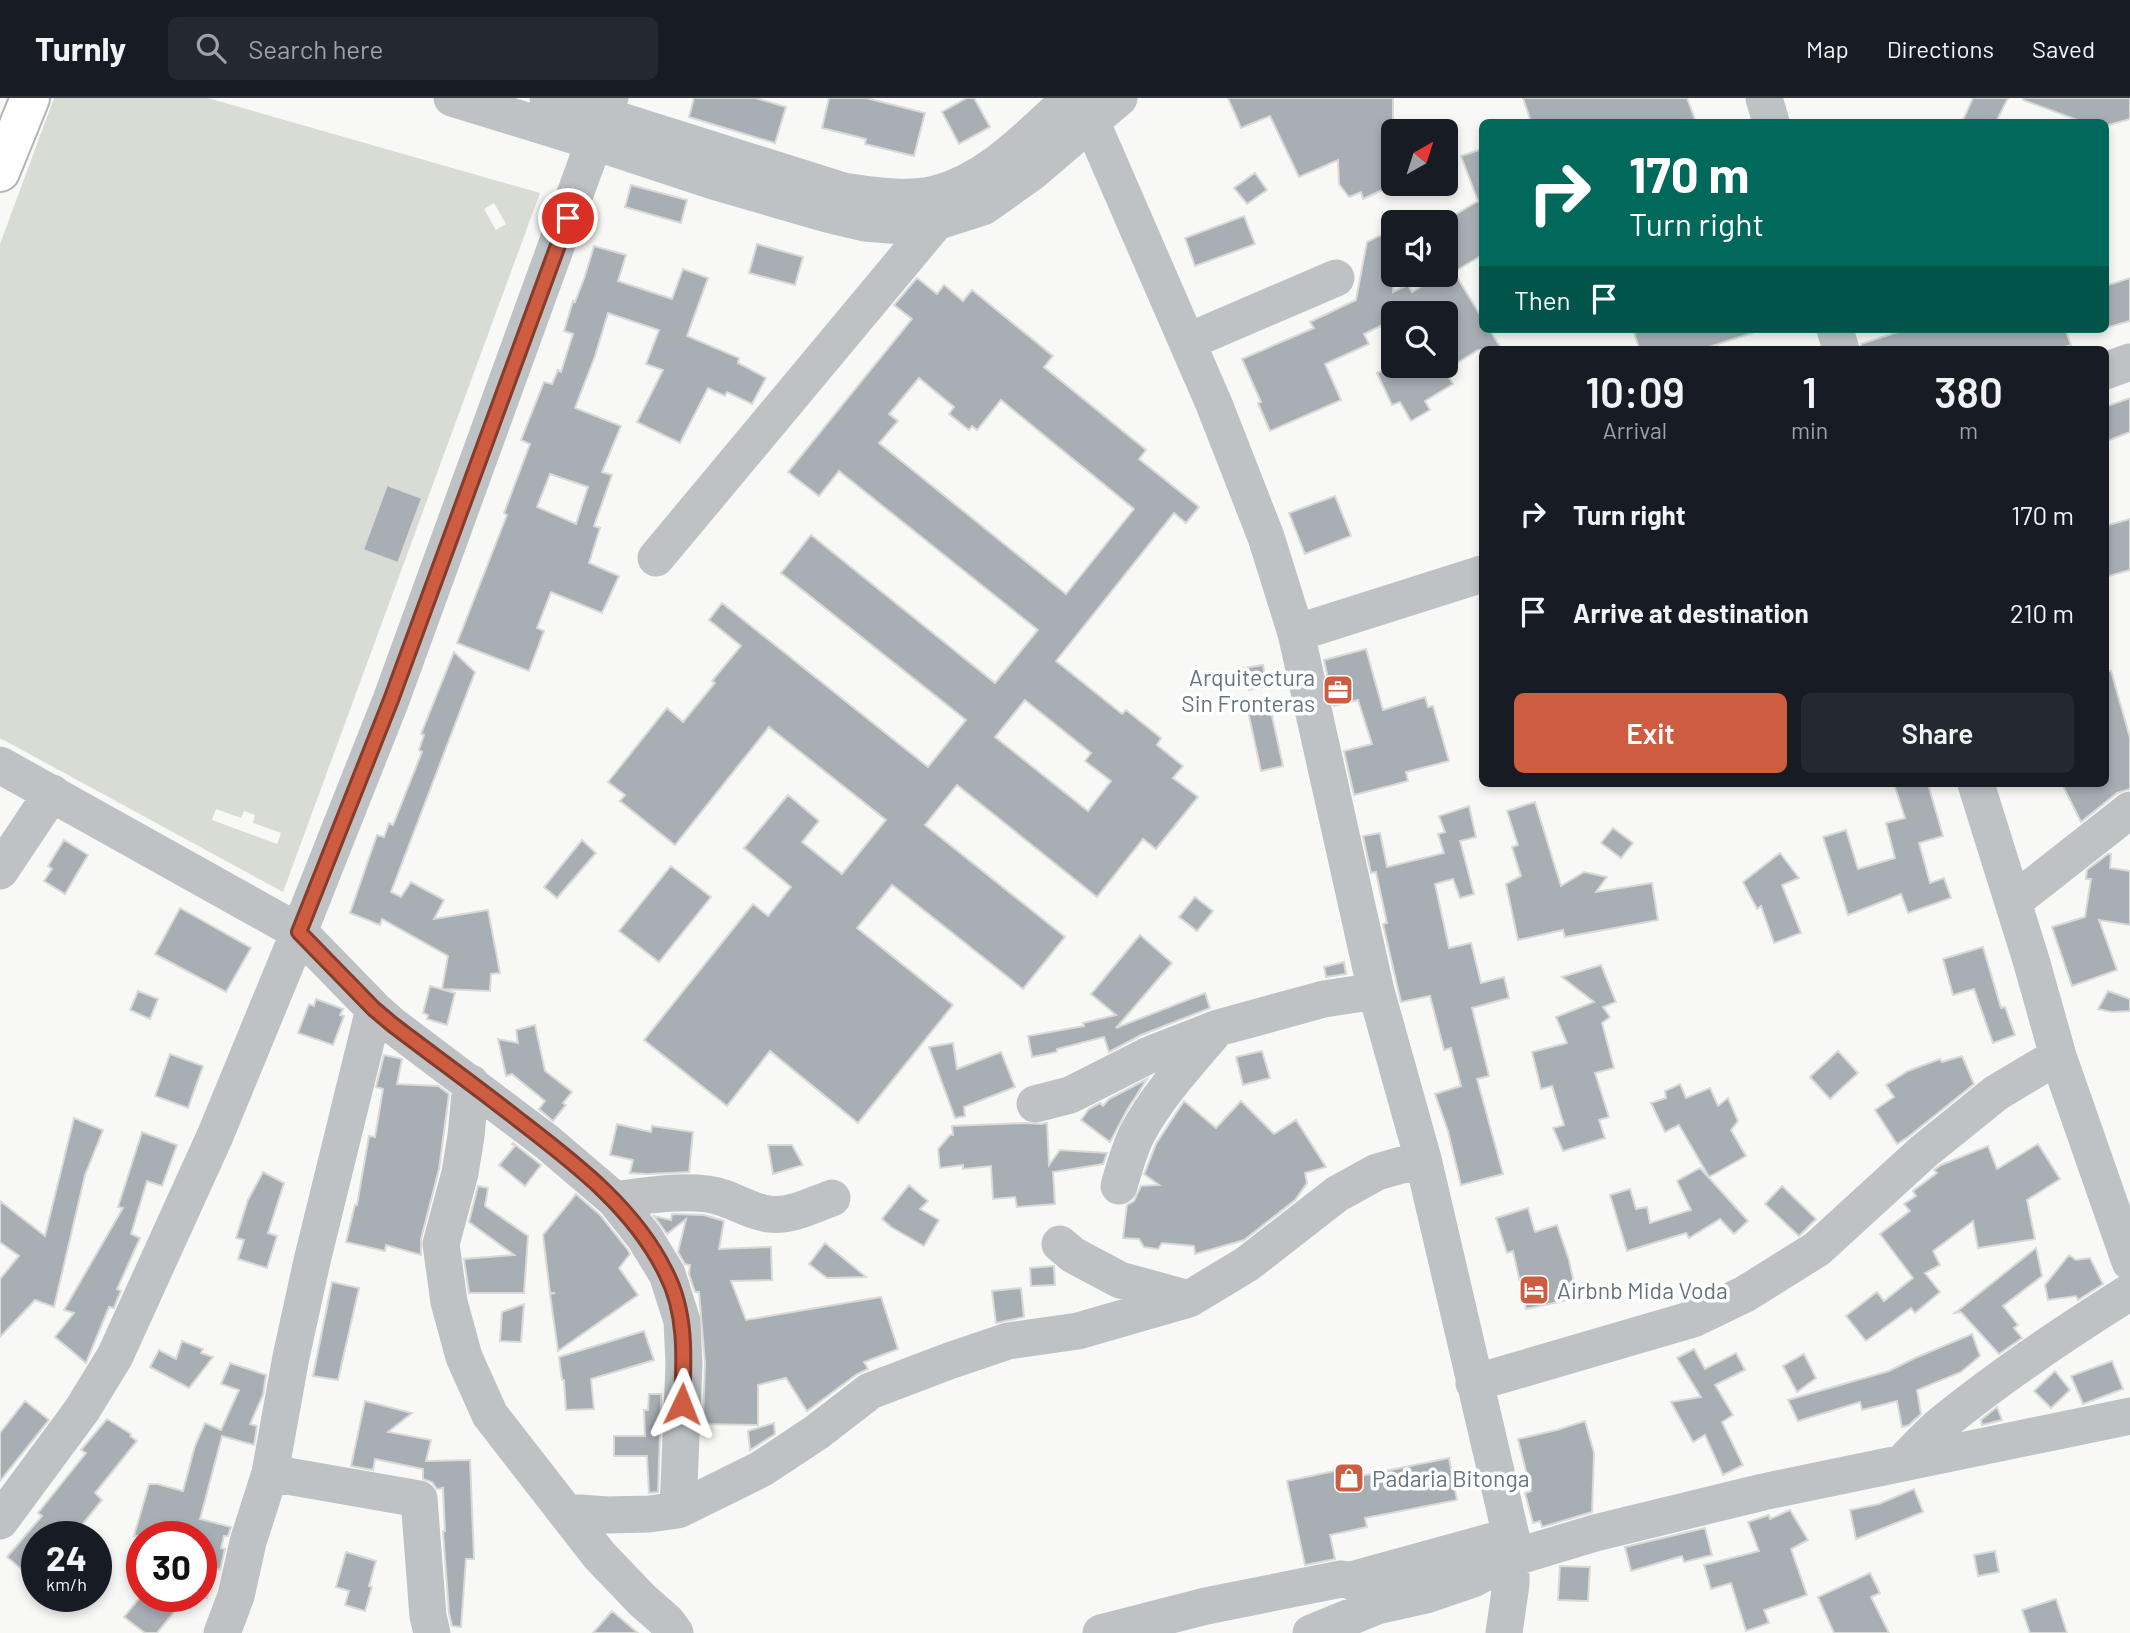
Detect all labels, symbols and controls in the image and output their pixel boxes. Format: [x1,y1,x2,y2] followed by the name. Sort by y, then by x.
[168,17,658,80] search box
[35,28,126,68] text: Turnly
[192,29,230,67] icon: search
[248,33,383,64] text: Search here
[1806,34,1849,63] text: Map
[1887,34,1994,63] text: Directions
[2032,34,2095,63] text: Saved
[1381,119,1458,196] north arrow
[1381,119,1458,378] map controls
[1629,144,1749,203] text: 170 m
[1514,147,1605,238] icon: right
[538,188,598,248] pin
[549,199,587,237] icon: arrive
[1629,204,1764,242] text: Turn right
[1381,210,1458,287] button: sound
[1585,280,1623,318] icon: arrive
[1514,284,1571,315] text: Then
[1381,301,1458,378] button: search
[1585,366,1685,416] text: 10:09
[1802,366,1817,416] text: 1
[1934,366,2003,416] text: 380
[1603,416,1667,444] text: Arrival
[1791,416,1828,444] text: min
[1959,416,1978,444] text: m
[1514,495,1552,533] icon: right
[1573,499,1686,530] text: Turn right
[2011,499,2074,530] text: 170 m
[1514,593,1552,631] icon: arrive
[1573,597,1809,628] text: Arrive at destination
[2010,597,2074,628] text: 210 m
[1181,663,1315,717] place label: Arquitectura Sin Fronteras
[1321,673,1355,707] office icon: Arquitectura Sin Fronteras
[1514,693,1787,773] button: Exit
[1801,693,2074,773] button: Share
[1517,1273,1551,1307] hotel icon: Airbnb Mida Voda
[1557,1276,1728,1304] place label: Airbnb Mida Voda
[645,1367,719,1441] position arrow
[1332,1461,1366,1495] shop icon: Padaria Bitonga
[1372,1464,1530,1492] place label: Padaria Bitonga
[126,1521,217,1612] speed limit sign: 30
[46,1536,87,1578] text: 24
[46,1573,87,1595] text: km/h

